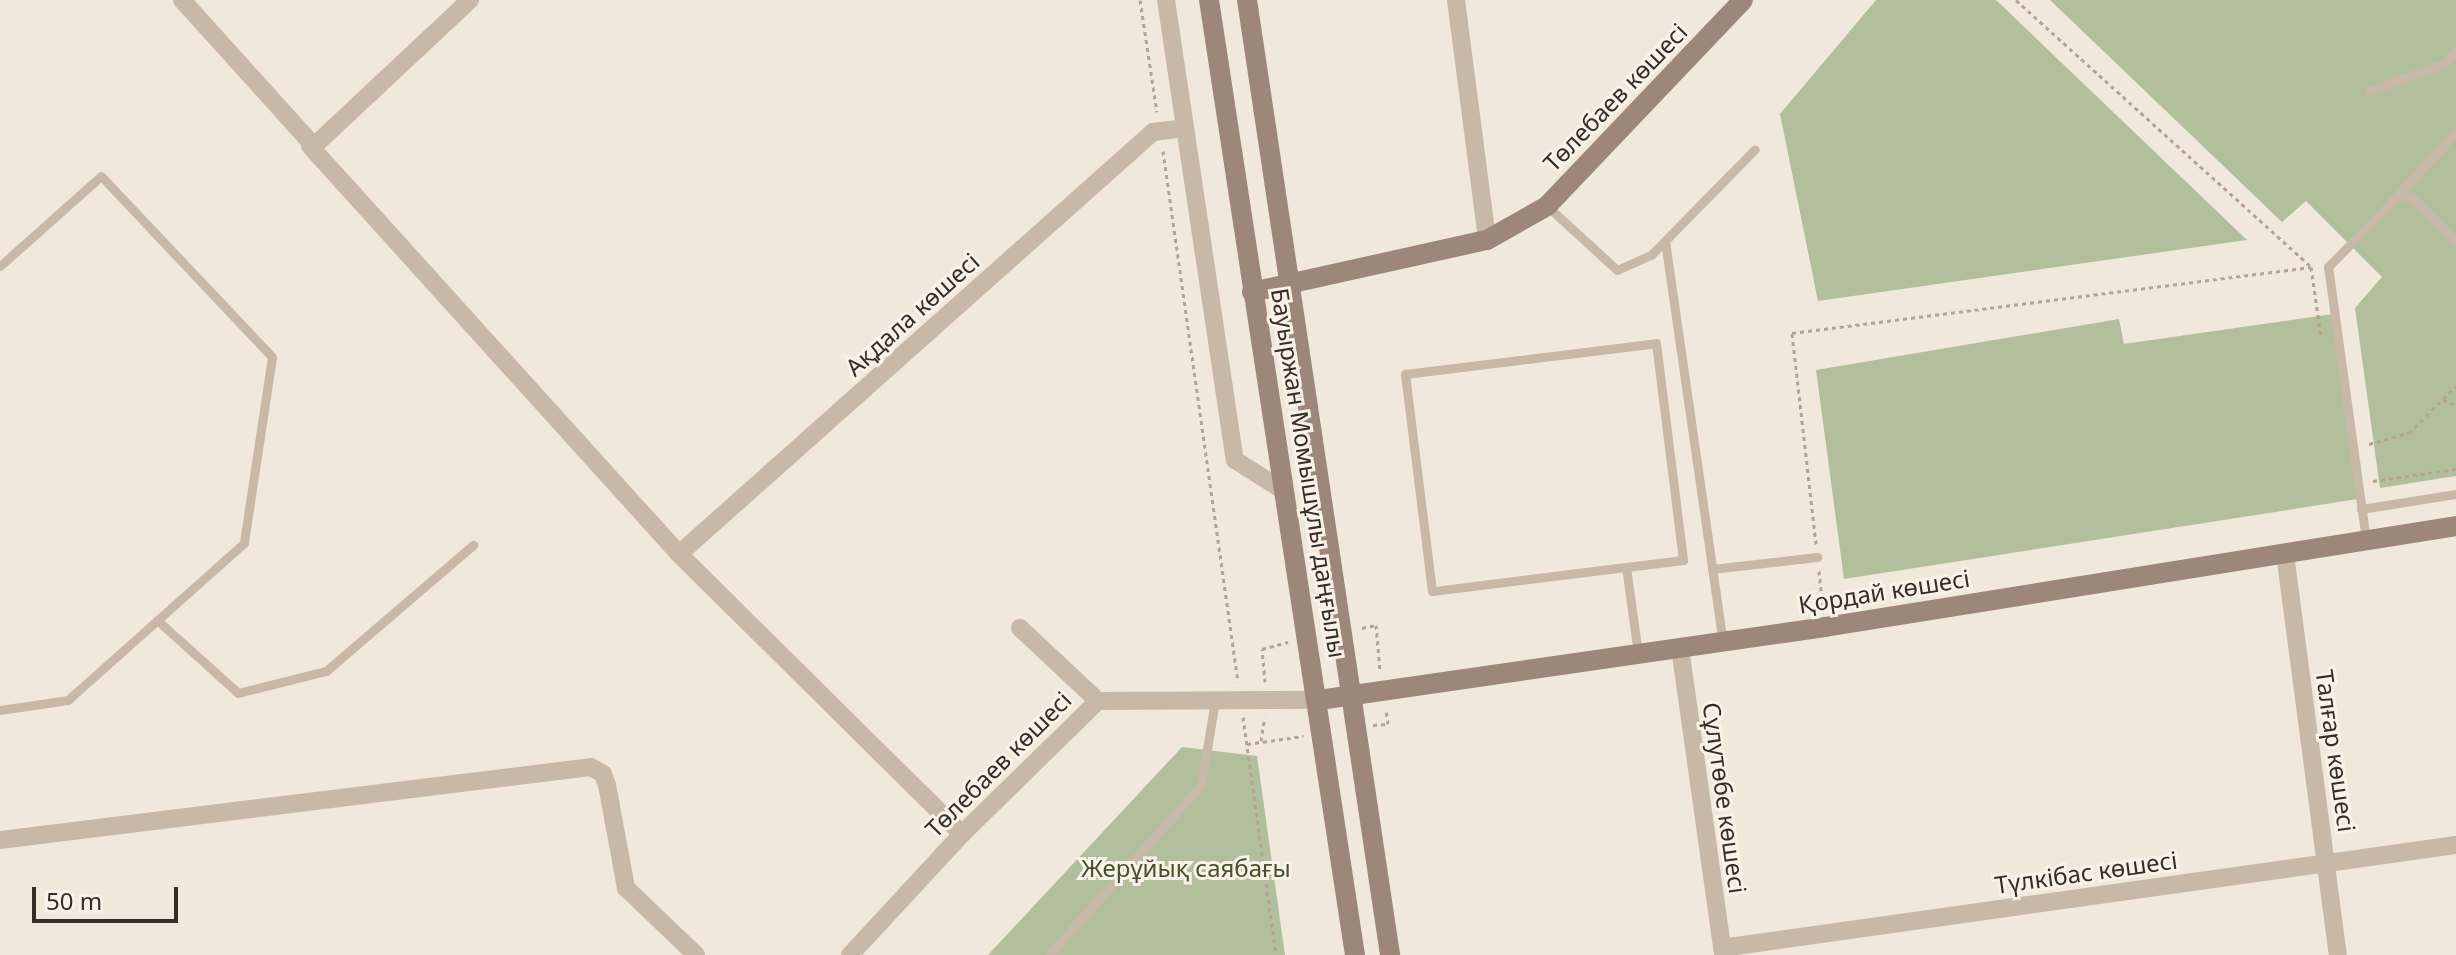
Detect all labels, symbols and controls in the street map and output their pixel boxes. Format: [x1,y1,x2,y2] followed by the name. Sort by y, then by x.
[1537,17,1693,177] street label: Төлебаев көшесі
[839,247,985,381] street label: Ақдала көшесі
[1266,286,1352,660] street label: Бауыржан Момышұлы даңғылы
[1796,563,1972,619] street label: Қордай көшесі
[2310,668,2362,834] street label: Талғар көшесі
[919,685,1077,843] street label: Төлебаев көшесі
[1697,701,1753,895] street label: Сұлутөбе көшесі
[1993,845,2179,899] street label: Түлкібас көшесі
[1081,854,1291,882] park label: Жерұйық саябағы
[36,871,182,921] scale bar
[46,884,102,917] text: 50 m

